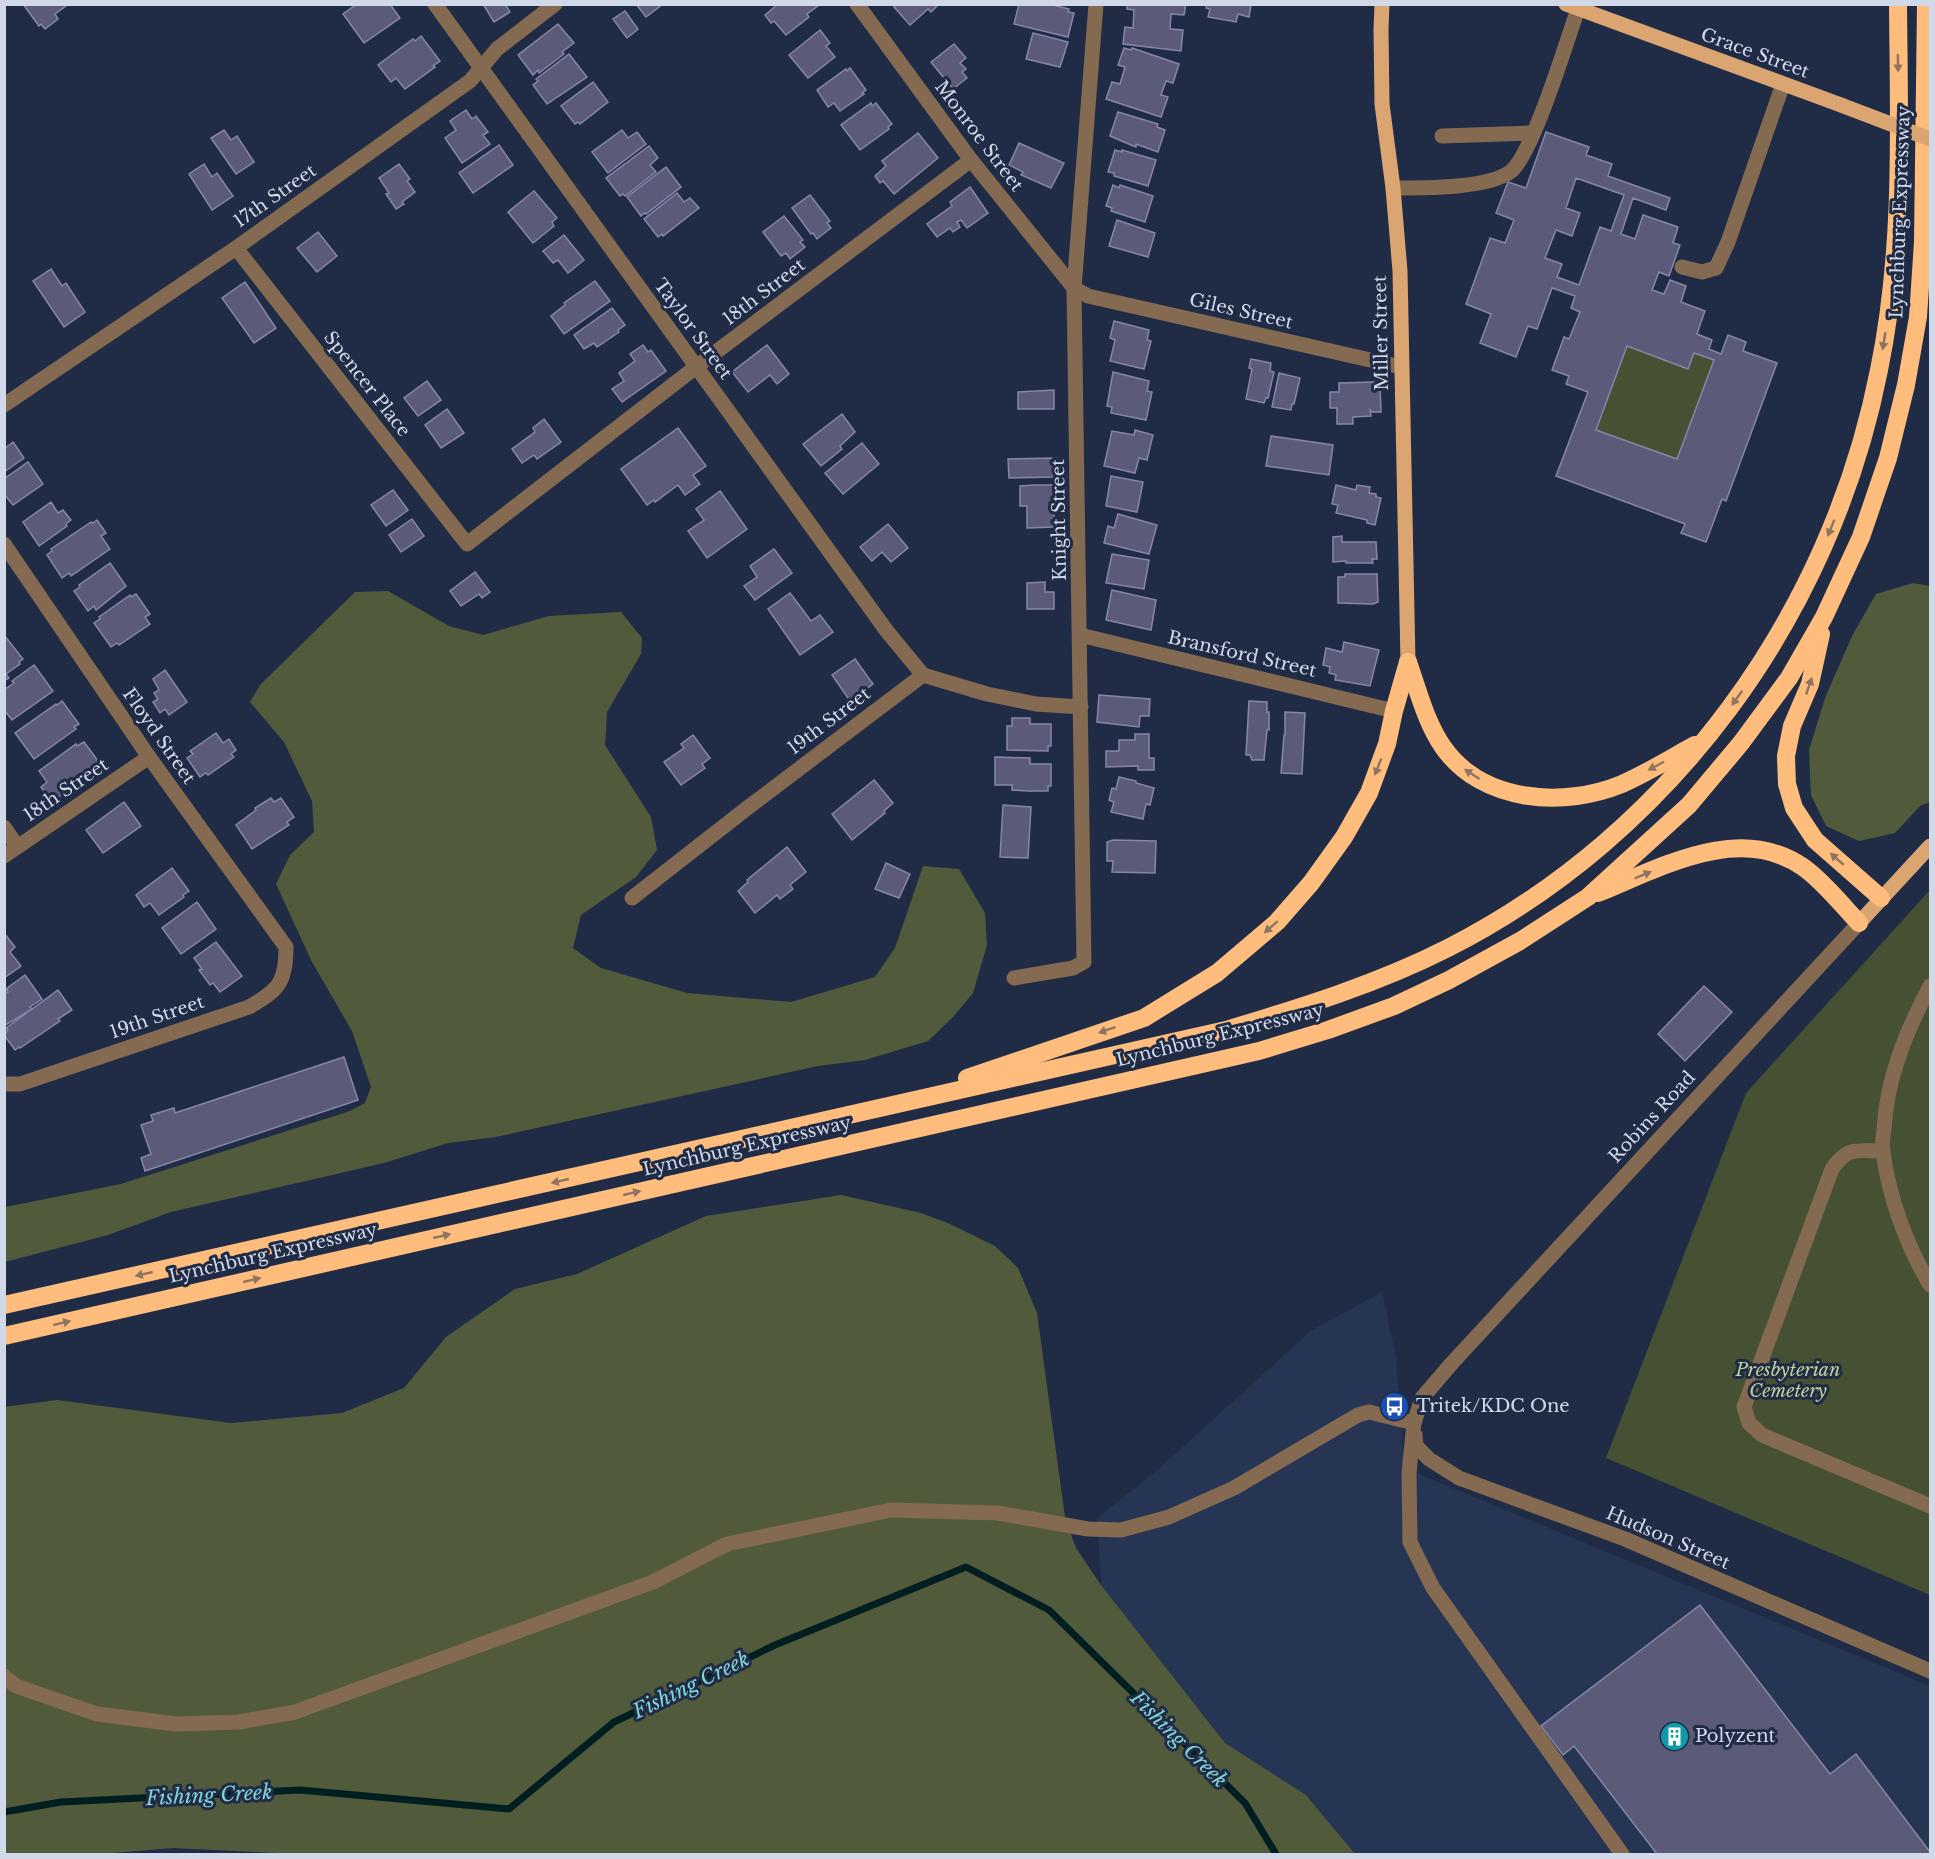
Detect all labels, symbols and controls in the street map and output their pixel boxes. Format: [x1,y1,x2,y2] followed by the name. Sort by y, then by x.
[1698,23,1812,83] street label: Grace Street
[1893,53,1903,72] one-way arrow
[930,76,1028,196] street label: Monroe Street
[1885,105,1915,319] street label: Lynchburg Expressway
[230,159,321,232] street label: 17th Street
[718,254,810,330] street label: 18th Street
[649,275,737,384] street label: Taylor Street
[1369,275,1393,391] street label: Miller Street
[1187,288,1295,334] street label: Giles Street
[319,327,415,441] street label: Spencer Place
[1879,332,1888,351] one-way arrow
[1047,459,1071,581] street label: Knight Street
[1826,520,1836,538] one-way arrow
[1166,626,1319,682] street label: Bransford Street
[1804,677,1814,695] one-way arrow
[783,683,875,759] street label: 19th Street
[118,684,200,788] street label: Floyd Street
[1731,690,1743,706] one-way arrow
[19,754,113,826] street label: 18th Street
[1373,758,1383,776] one-way arrow
[1647,761,1664,771] one-way arrow
[1465,768,1481,780] one-way arrow
[1829,853,1845,866] one-way arrow
[1634,870,1652,880] one-way arrow
[1263,920,1278,934] one-way arrow
[107,991,207,1043] street label: 19th Street
[1114,998,1327,1071] street label: Lynchburg Expressway
[1098,1026,1116,1036] one-way arrow
[1604,1067,1700,1167] street label: Robins Road
[641,1111,854,1181] street label: Lynchburg Expressway
[550,1176,569,1186] one-way arrow
[623,1188,641,1198] one-way arrow
[167,1218,380,1288] street label: Lynchburg Expressway
[433,1231,451,1241] one-way arrow
[134,1270,153,1279] one-way arrow
[242,1274,261,1284] one-way arrow
[52,1318,71,1327] one-way arrow
[1735,1359,1840,1402] park label: Presbyterian Cemetery
[1379,1390,1411,1422] bus stop icon: Tritek/KDC One
[1416,1395,1570,1417] place label: Tritek/KDC One
[1603,1502,1733,1574] street label: Hudson Street
[628,1646,753,1724] water label: Fishing Creek
[1125,1685,1232,1792] water label: Fishing Creek
[1658,1720,1690,1752] building icon: Polyzent
[1695,1725,1776,1747] place label: Polyzent
[144,1780,273,1810] water label: Fishing Creek

